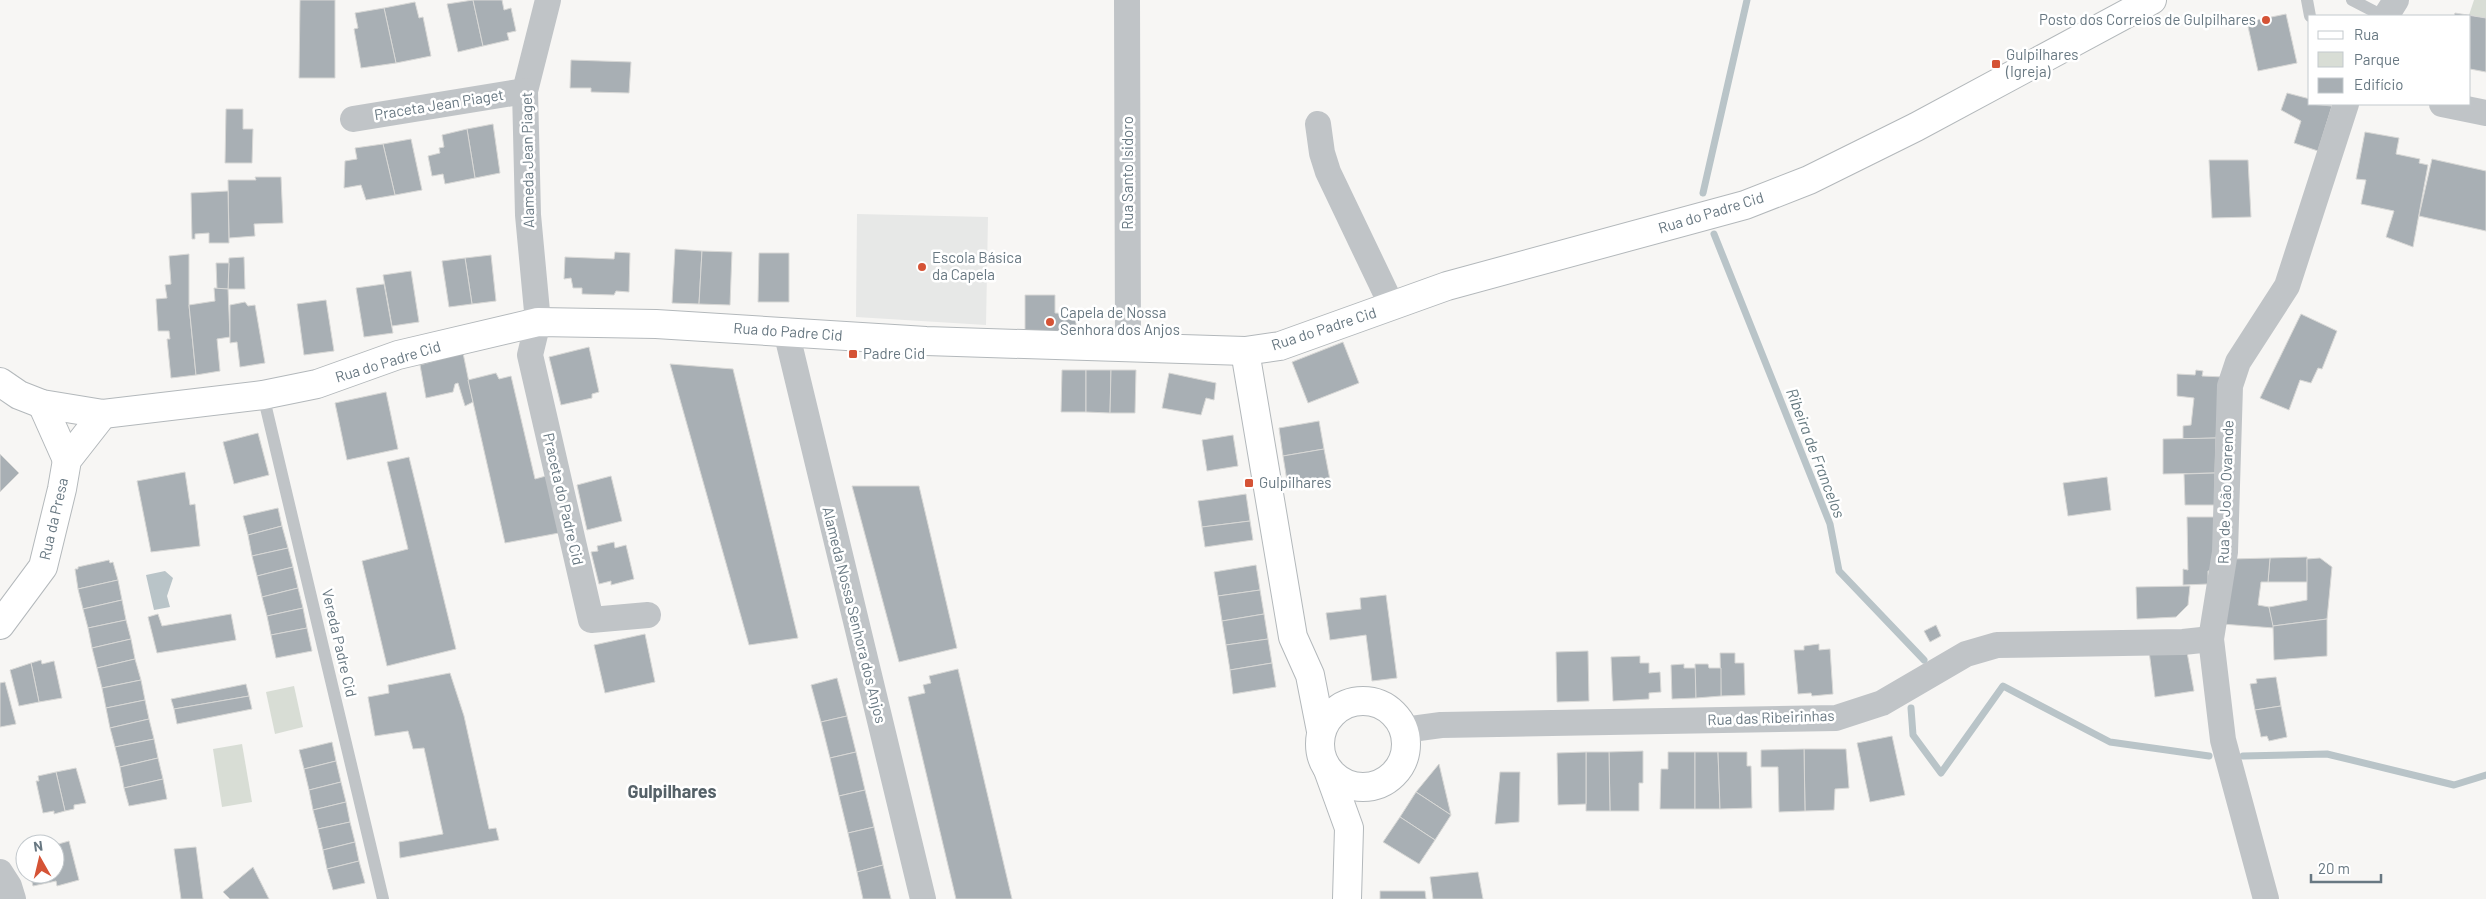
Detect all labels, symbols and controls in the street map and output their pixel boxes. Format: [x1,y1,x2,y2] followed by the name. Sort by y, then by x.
[2039,10,2256,28] place label: Posto dos Correios de Gulpilhares
[2260,14,2272,26] marker: Posto dos Correios de Gulpilhares
[2308,15,2471,105] legend
[2354,25,2379,43] text: Rua
[2005,45,2078,80] place label: Gulpilhares (Igreja)
[2354,50,2400,68] text: Parque
[1990,58,2002,70] marker: Gulpilhares (Igreja)
[2354,75,2403,93] text: Edifício
[373,85,505,123] street label: Praceta Jean Piaget
[517,92,537,228] street label: Alameda Jean Piaget
[1118,116,1136,230] street label: Rua Santo Isidoro
[1656,187,1766,237] street label: Rua do Padre Cid
[932,248,1022,283] place label: Escola Básica da Capela
[916,261,928,273] marker: Escola Básica da Capela
[1060,303,1180,338] place label: Capela de Nossa Senhora dos Anjos
[1269,303,1379,354] street label: Rua do Padre Cid
[1044,316,1056,328] marker: Capela de Nossa Senhora dos Anjos
[733,318,843,344] street label: Rua do Padre Cid
[333,336,443,386] street label: Rua do Padre Cid
[863,344,925,362] place label: Padre Cid
[847,348,859,360] marker: Padre Cid
[1783,385,1850,521] water label: Ribeira de Francelos
[2213,420,2237,564] street label: Rua de João Ovarende
[540,431,588,567] street label: Praceta do Padre Cid
[1259,473,1331,491] place label: Gulpilhares
[35,476,71,562] street label: Rua da Presa
[1243,477,1255,489] marker: Gulpilhares
[819,505,891,725] street label: Alameda Nossa Senhora dos Anjos
[319,587,361,699] street label: Vereda Padre Cid
[1707,706,1835,728] street label: Rua das Ribeirinhas
[627,780,717,802] district label: Gulpilhares
[15,834,65,884] north arrow
[32,837,44,855] text: N
[2311,852,2381,884] scale bar
[2318,859,2350,877] text: 20 m

